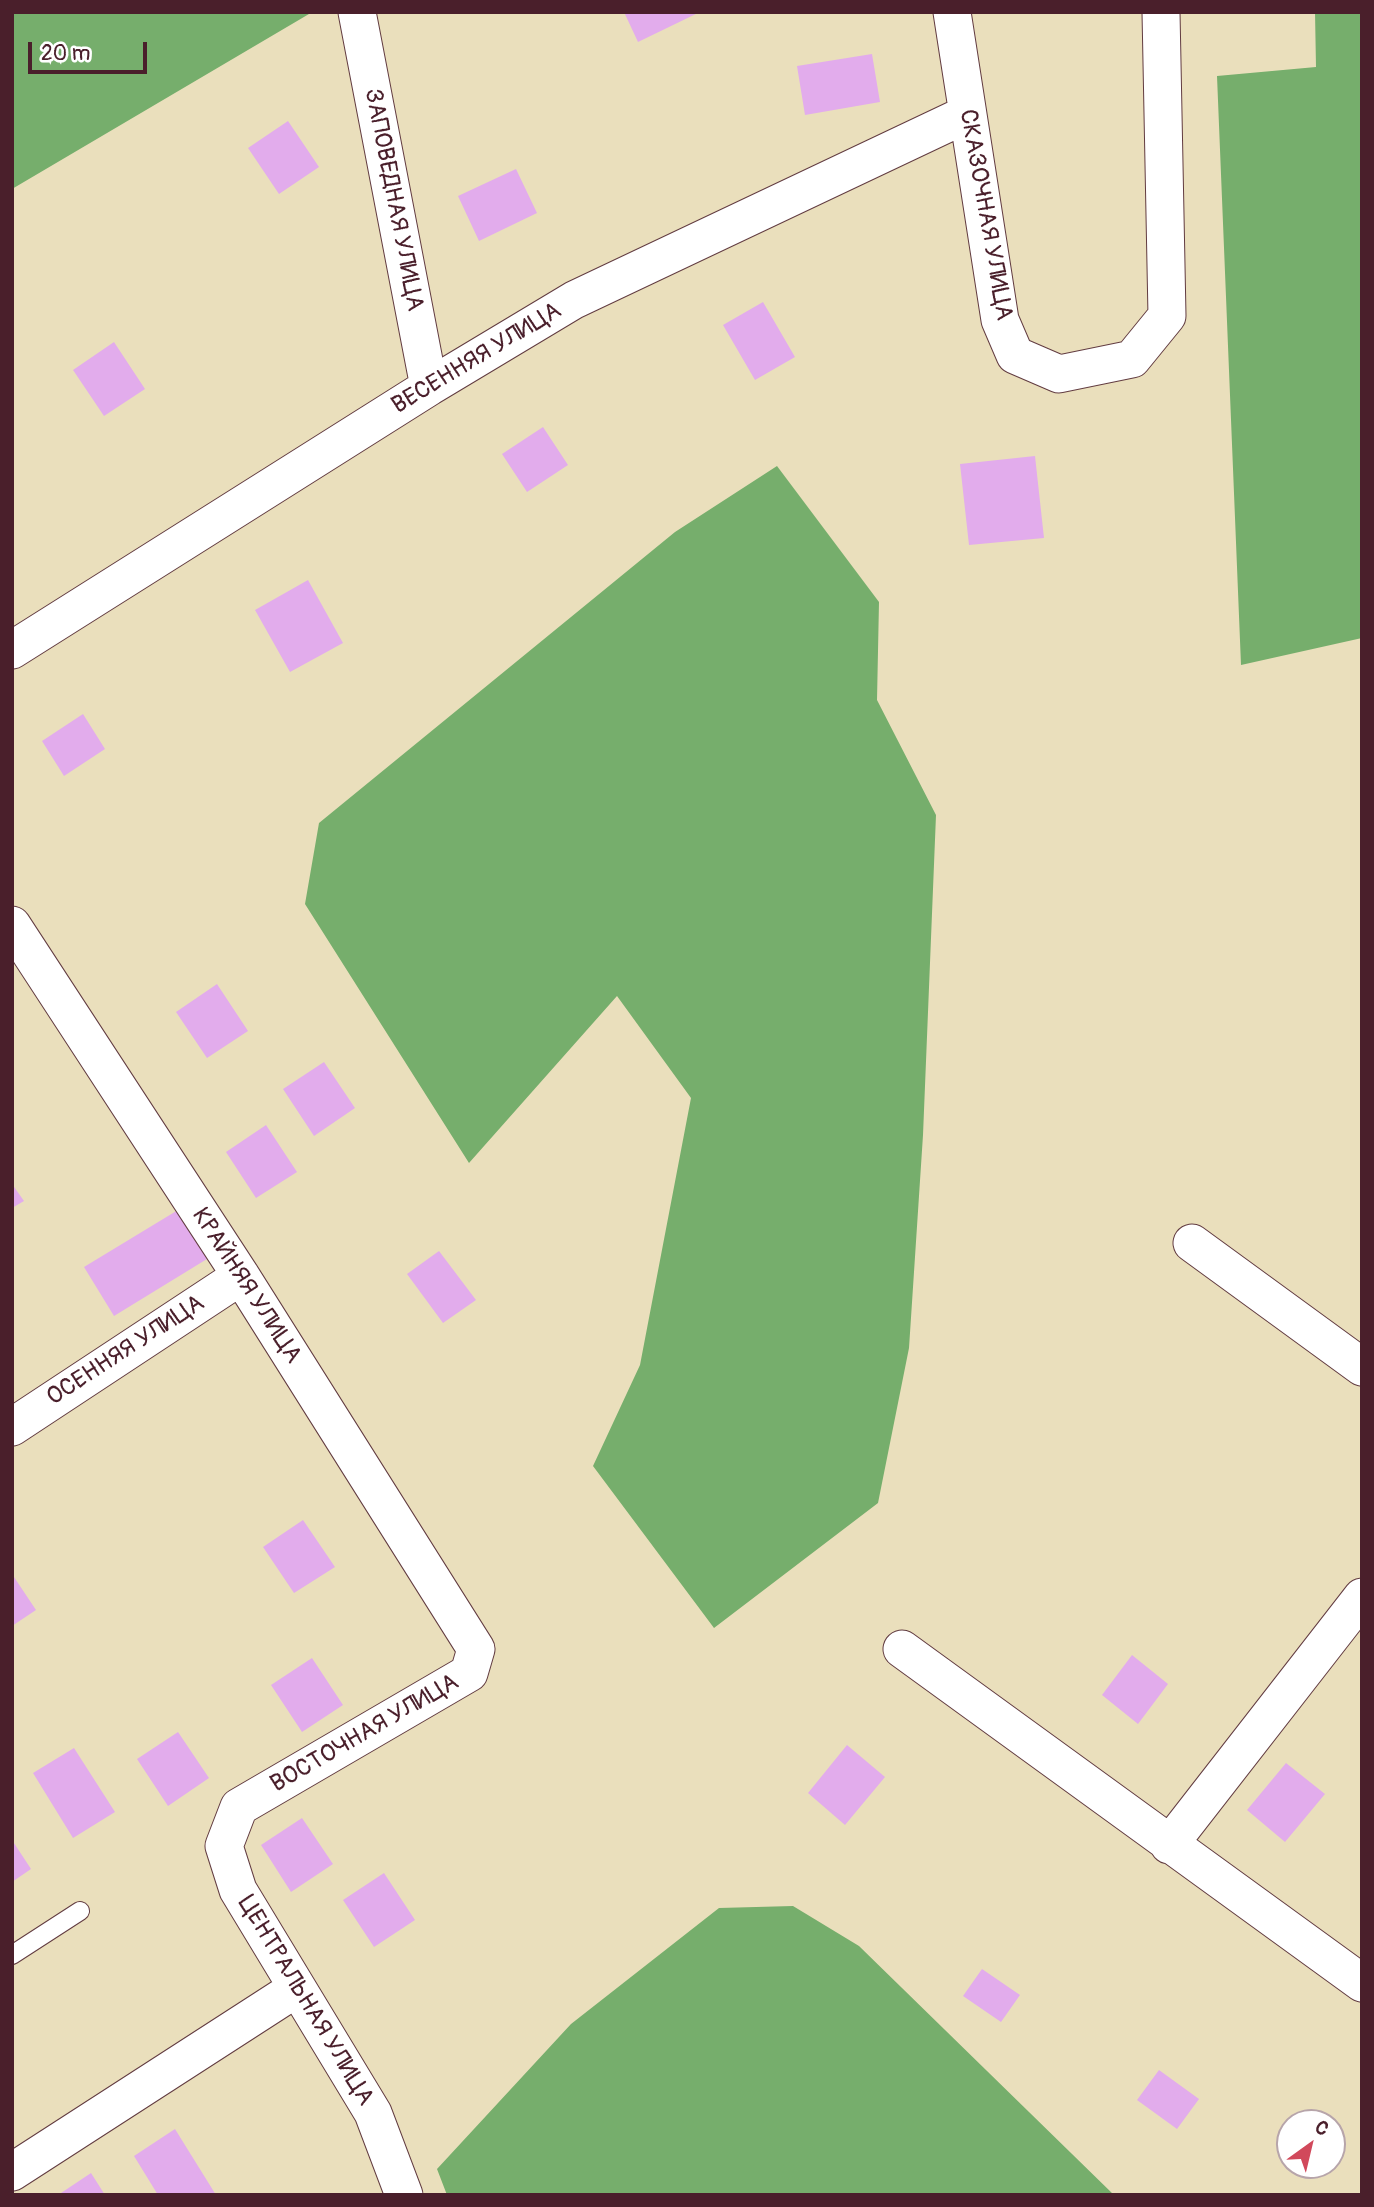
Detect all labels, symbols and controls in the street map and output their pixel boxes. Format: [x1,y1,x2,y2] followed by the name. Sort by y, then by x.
[32,28,150,72] scale bar
[41,40,90,67] text: 20 m
[357,86,429,314] street label: ЗАПОВЕДНАЯ УЛИЦА
[952,107,1018,323] street label: СКАЗОЧНАЯ УЛИЦА
[387,297,567,421] street label: ВЕСЕННЯЯ УЛИЦА
[185,1203,307,1369] street label: КРАЙНЯЯ УЛИЦА
[42,1289,210,1413] street label: ОСЕННЯЯ УЛИЦА
[266,1668,464,1800] street label: ВОСТОЧНАЯ УЛИЦА
[231,1891,379,2111] street label: ЦЕНТРАЛЬНАЯ УЛИЦА
[1276,2109,1346,2179] north arrow
[1310,2115,1333,2141] text: С

